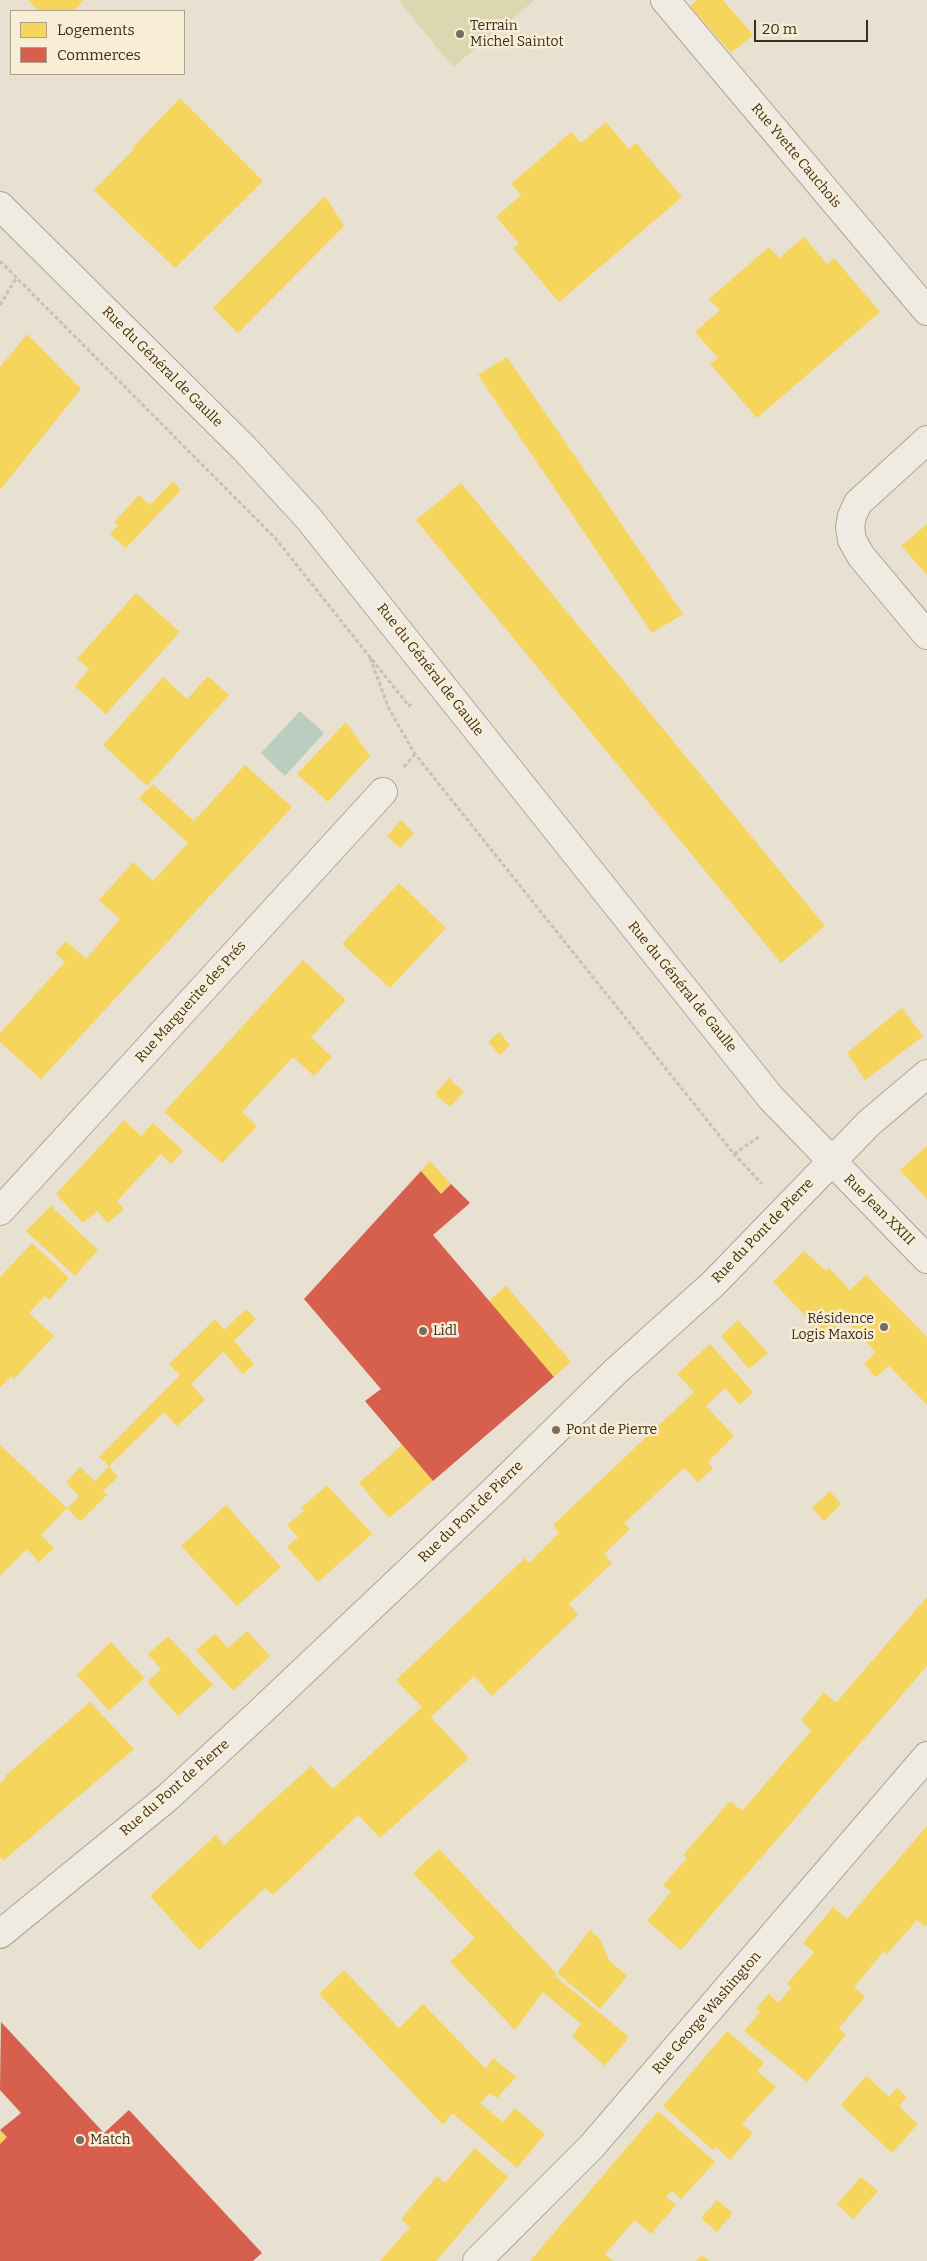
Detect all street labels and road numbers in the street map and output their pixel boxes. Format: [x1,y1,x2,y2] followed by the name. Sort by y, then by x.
[747,100,845,212] street label: Rue Yvette Cauchois
[98,303,226,431] street label: Rue du Général de Gaulle
[373,600,487,740] street label: Rue du Général de Gaulle
[624,918,740,1056] street label: Rue du Général de Gaulle
[132,938,250,1066] street label: Rue Marguerite des Prés
[840,1171,918,1249] street label: Rue Jean XXIII
[709,1175,817,1287] street label: Rue du Pont de Pierre
[415,1458,527,1566] street label: Rue du Pont de Pierre
[117,1736,233,1840] street label: Rue du Pont de Pierre
[649,1948,765,2078] street label: Rue George Washington

